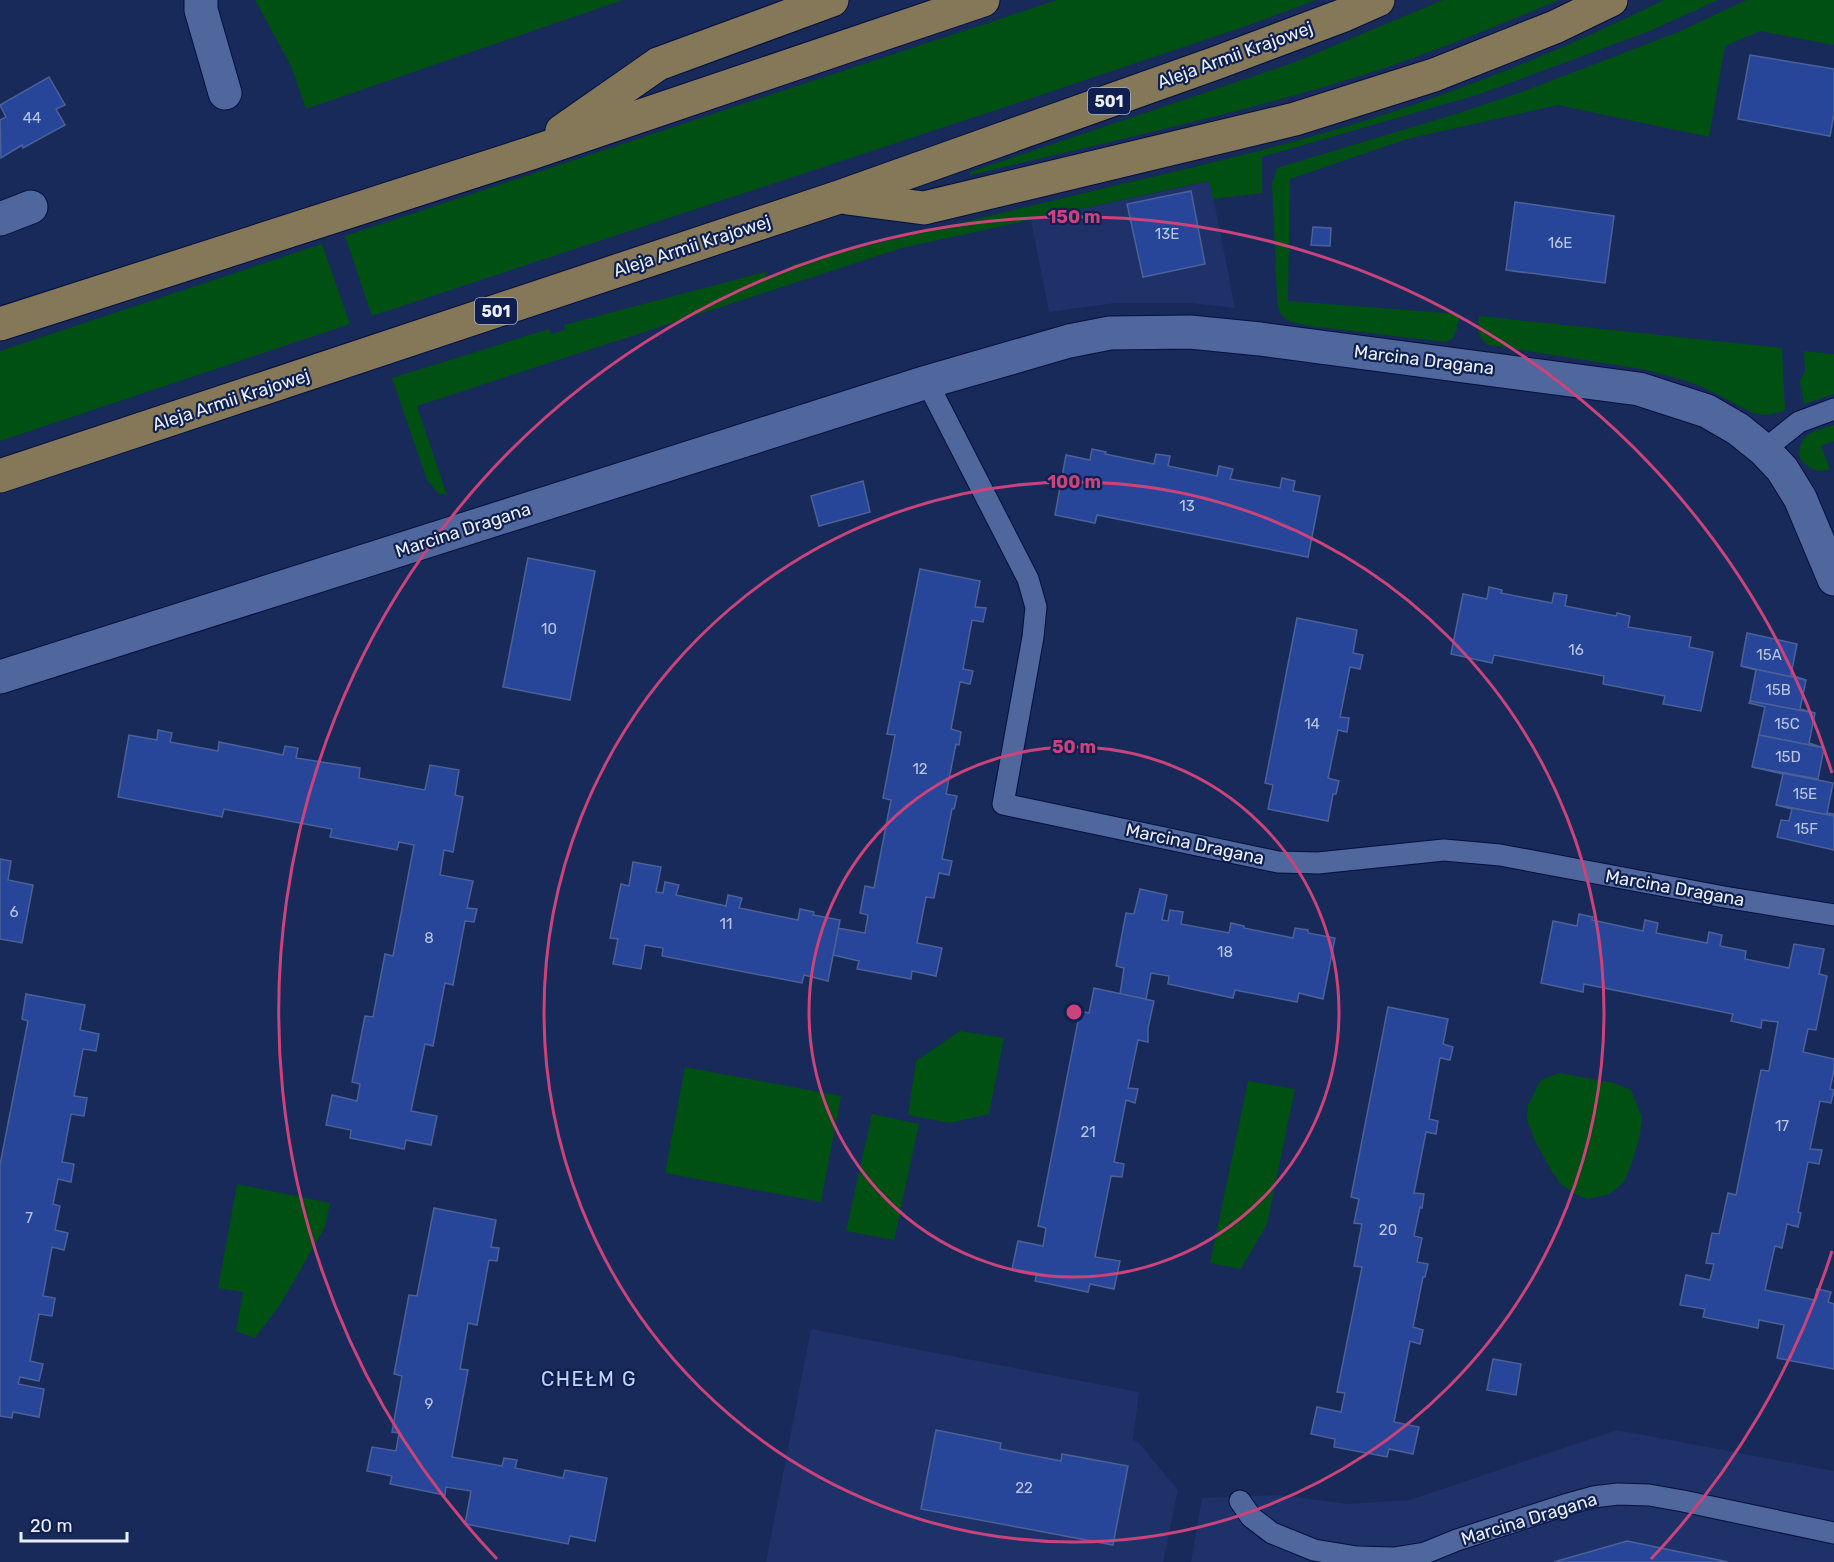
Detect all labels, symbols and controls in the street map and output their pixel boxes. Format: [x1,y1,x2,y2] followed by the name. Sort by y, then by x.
[1154,17,1316,93] street label: Aleja Armii Krajowej
[1088,88,1130,114] road number: 501
[23,109,41,127] house number: 44
[1047,206,1101,228] text: 150 m
[611,210,773,282] street label: Aleja Armii Krajowej
[1155,225,1179,243] house number: 13E
[1548,234,1572,252] house number: 16E
[475,298,517,324] road number: 501
[1353,340,1495,380] street label: Marcina Dragana
[150,364,312,436] street label: Aleja Armii Krajowej
[1047,471,1101,493] text: 100 m
[1179,497,1195,515] house number: 13
[393,498,533,562] street label: Marcina Dragana
[541,620,557,638] house number: 10
[1568,641,1584,659] house number: 16
[1756,646,1782,664] house number: 15A
[1765,681,1791,699] house number: 15B
[1304,715,1320,733] house number: 14
[1774,715,1800,733] house number: 15C
[1052,736,1096,758] text: 50 m
[1775,748,1801,766] house number: 15D
[912,760,928,778] house number: 12
[1793,785,1817,803] house number: 15E
[1124,819,1266,869] street label: Marcina Dragana
[1794,820,1818,838] house number: 15F
[1604,865,1746,911] street label: Marcina Dragana
[9,903,19,921] house number: 6
[720,915,732,933] house number: 11
[424,929,434,947] house number: 8
[1217,943,1233,961] house number: 18
[1064,1002,1084,1022] centre of rings
[1775,1117,1789,1135] house number: 17
[1080,1123,1096,1141] house number: 21
[25,1209,33,1227] house number: 7
[1379,1221,1397,1239] house number: 20
[541,1367,637,1391] district label: CHEŁM G
[425,1395,434,1413] house number: 9
[1015,1479,1033,1497] house number: 22
[1458,1488,1600,1550] street label: Marcina Dragana
[21,1505,128,1543] scale bar
[30,1515,72,1537] text: 20 m

